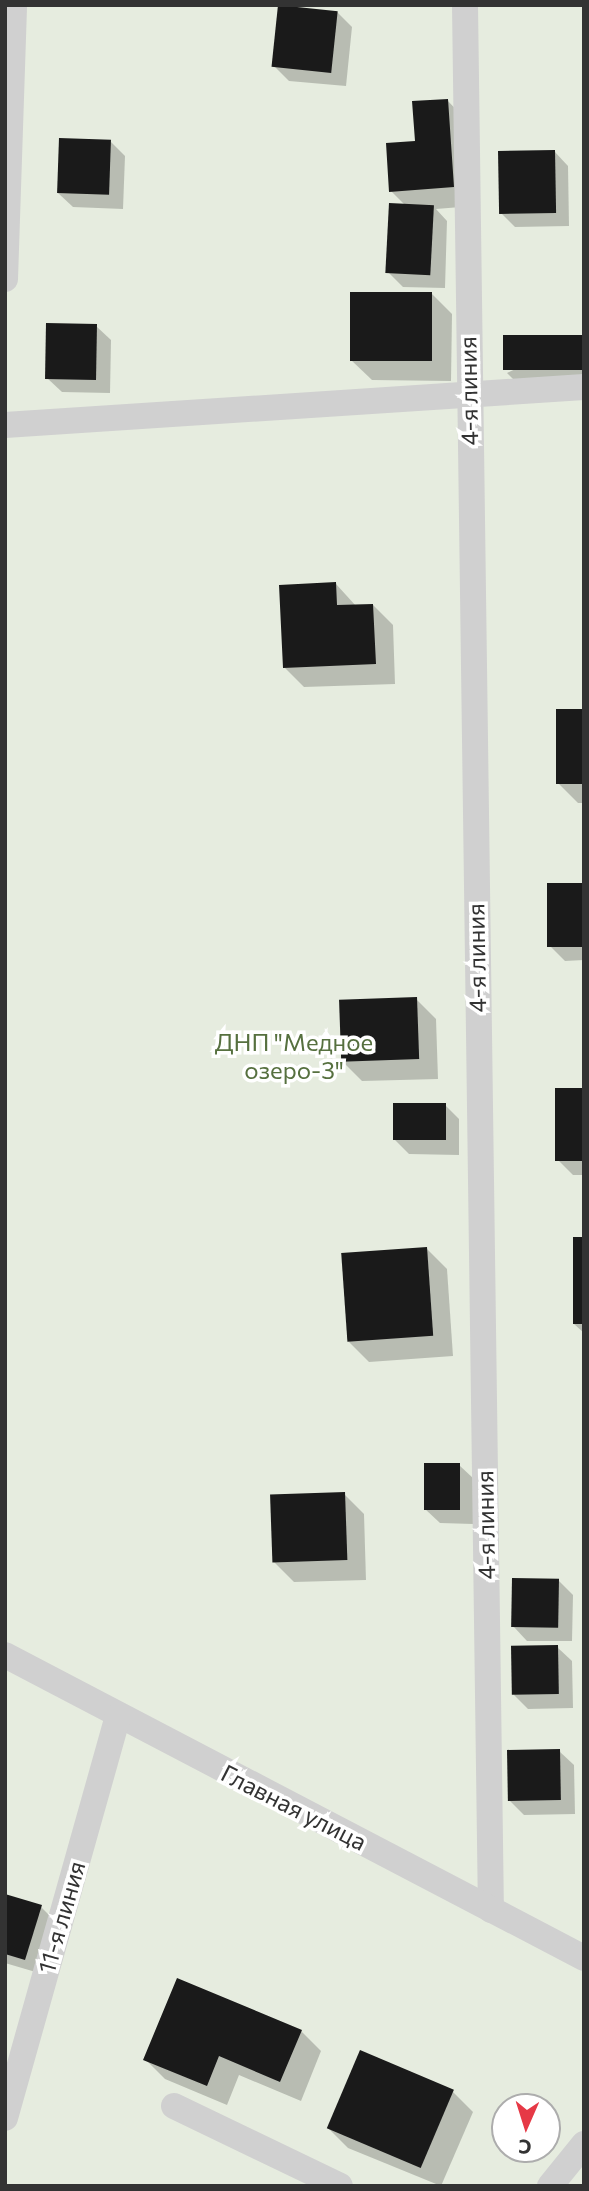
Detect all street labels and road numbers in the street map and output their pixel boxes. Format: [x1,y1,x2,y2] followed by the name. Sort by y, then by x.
[453,336,483,446] street label: 4-я линия
[461,903,491,1013] street label: 4-я линия
[470,1470,500,1580] street label: 4-я линия
[217,1758,371,1856] street label: Главная улица
[31,1858,91,1976] street label: 11-я линия

